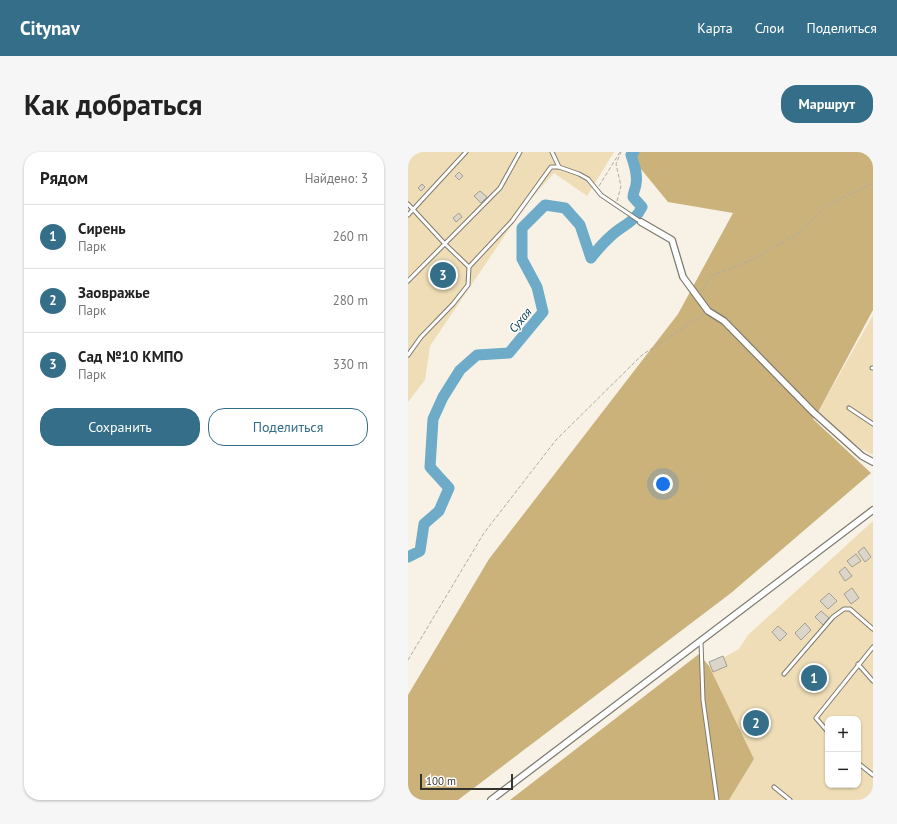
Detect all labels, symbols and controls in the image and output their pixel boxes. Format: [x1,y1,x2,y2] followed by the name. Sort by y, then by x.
[20,16,80,40] text: Citynav
[697,19,733,37] text: Карта
[755,19,784,37] text: Слои
[806,19,877,37] text: Поделиться
[781,85,873,123] button: Маршрут
[24,86,202,123] text: Как добраться
[40,167,88,189] text: Рядом
[305,170,368,187] text: Найдено: 3
[78,219,126,238] text: Сирень
[49,228,57,245] text: 1
[333,228,368,245] text: 260 m
[78,238,106,255] text: Парк
[430,260,456,290] pin: 3
[78,283,150,302] text: Заовражье
[49,292,57,309] text: 2
[333,292,368,309] text: 280 m
[78,302,106,319] text: Парк
[505,304,535,336] water label: Сухая
[78,347,183,366] text: Сад №10 КМПО
[49,356,57,373] text: 3
[333,356,368,373] text: 330 m
[78,366,106,383] text: Парк
[40,408,200,446] button: Сохранить
[208,408,368,446] button: Поделиться
[653,474,673,494] your location
[801,663,827,693] pin: 1
[743,708,769,738] pin: 2
[825,716,861,788] map controls
[825,716,861,752] button: +
[825,752,861,788] button: −
[420,772,513,791] scale bar
[426,774,456,788] text: 100 m

